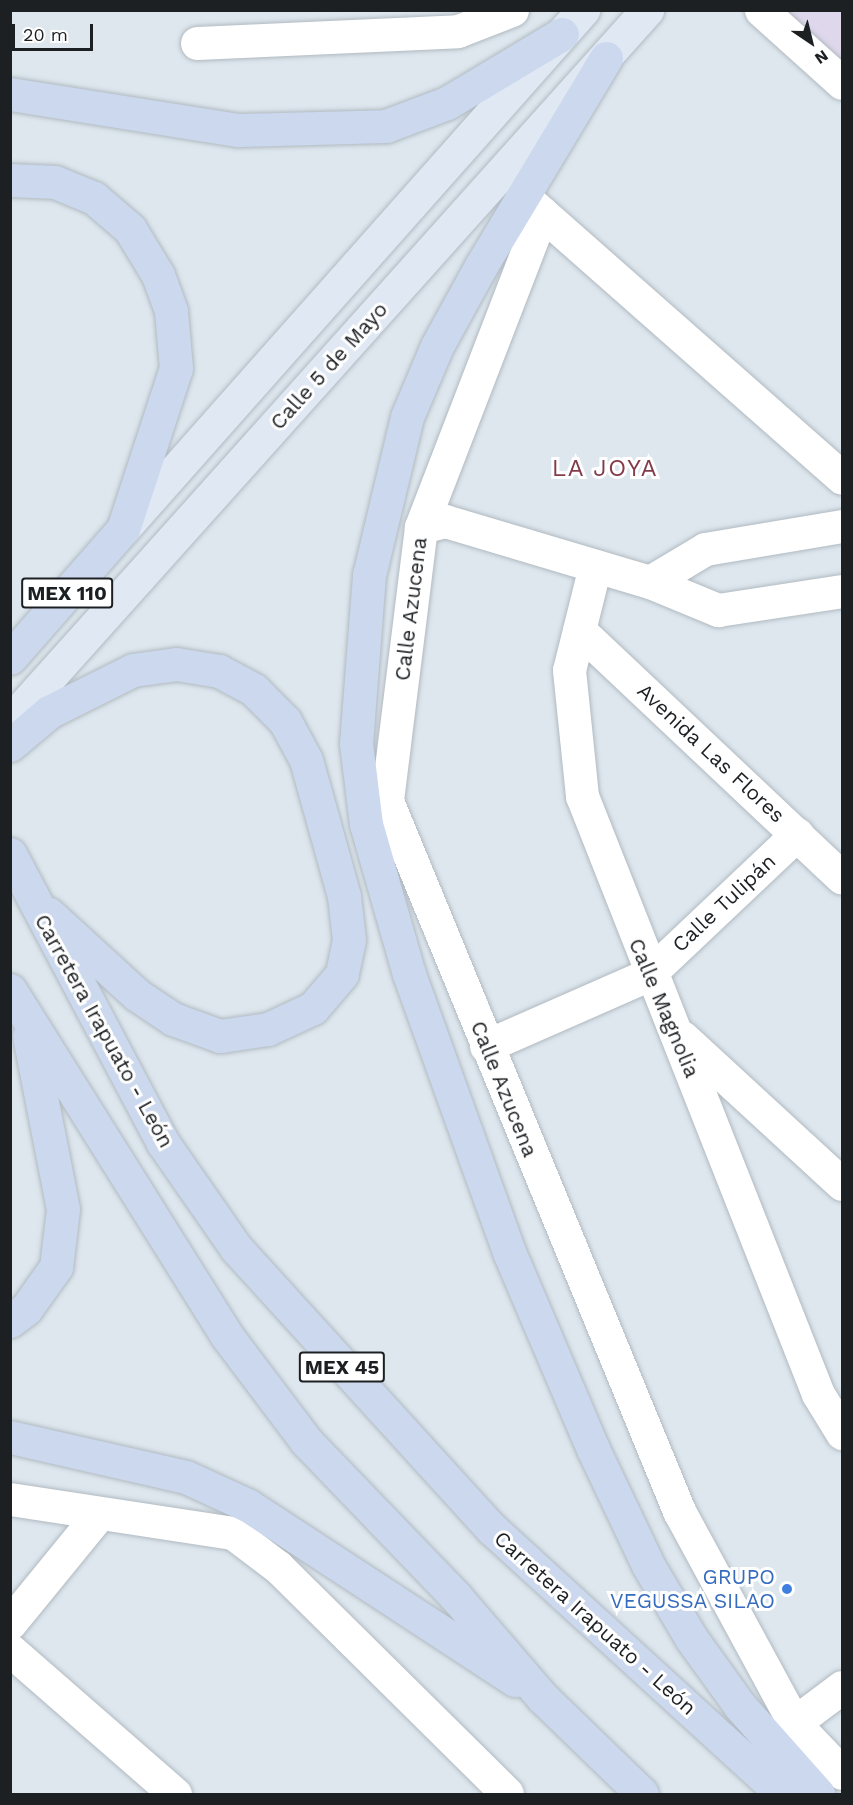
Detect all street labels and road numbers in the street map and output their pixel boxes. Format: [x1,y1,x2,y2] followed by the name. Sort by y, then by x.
[265,297,393,435] street label: Calle 5 de Mayo
[390,535,432,683] street label: Calle Azucena
[20,576,113,610] road number: MEX 110
[632,678,790,828] street label: Avenida Las Flores
[667,849,781,957] street label: Calle Tulipán
[29,910,179,1152] street label: Carretera Irapuato - León
[623,935,705,1081] street label: Calle Magnolia
[465,1017,543,1161] street label: Calle Azucena
[298,1350,386,1384] road number: MEX 45
[489,1526,701,1720] street label: Carretera Irapuato - León

